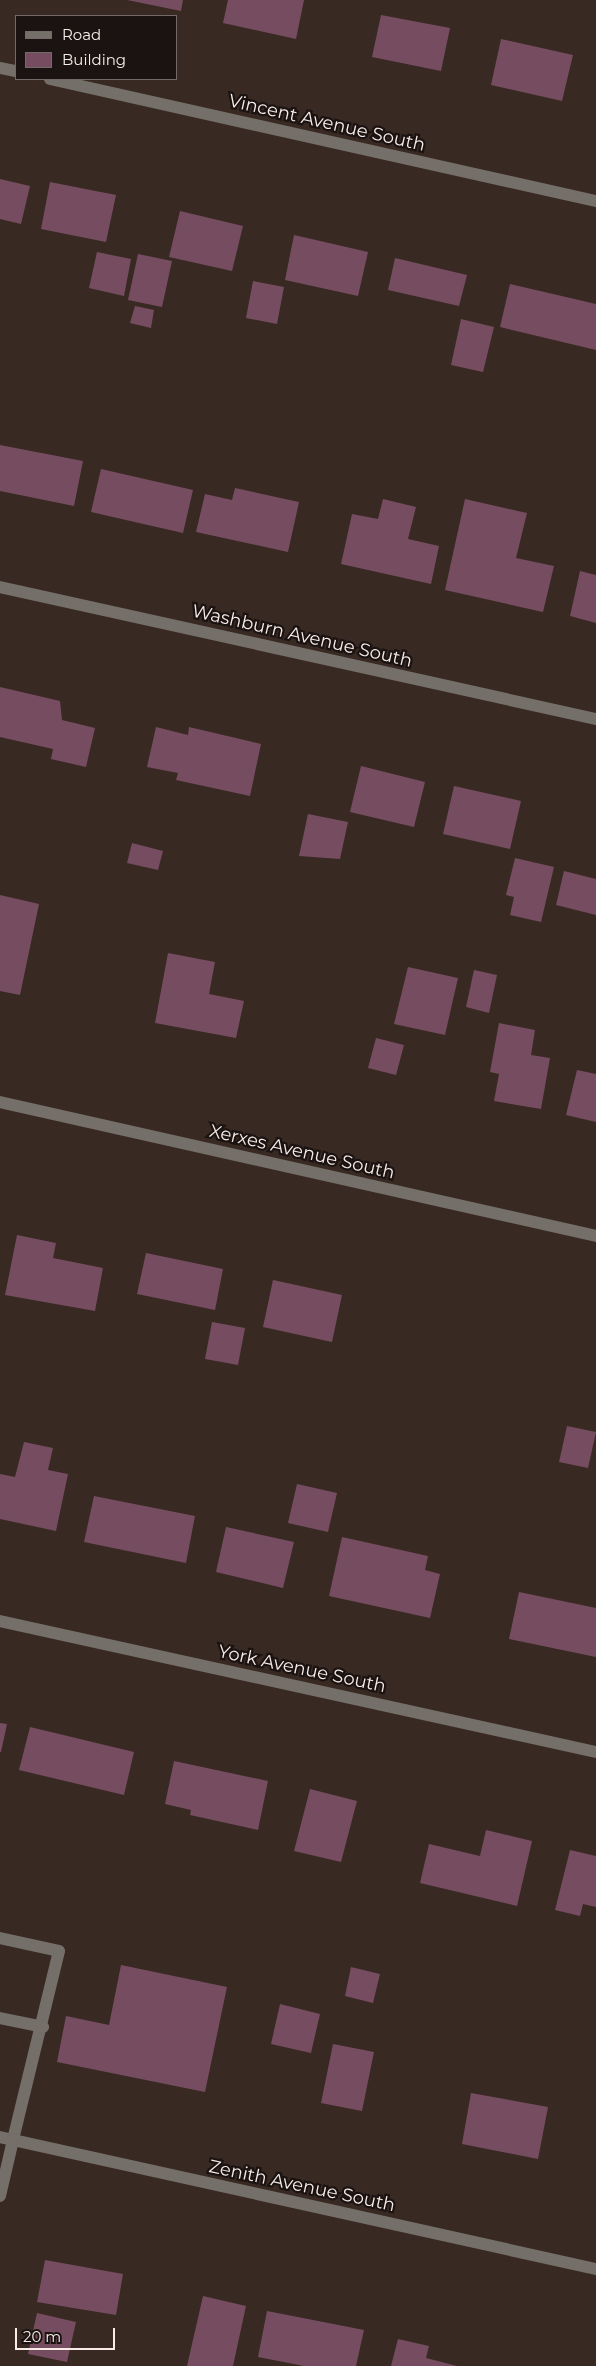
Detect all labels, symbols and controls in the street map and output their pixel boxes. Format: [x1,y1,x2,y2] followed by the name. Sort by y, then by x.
[15,15,178,80] legend
[62,25,101,44] text: Road
[62,50,126,69] text: Building
[227,90,427,156] street label: Vincent Avenue South
[190,600,414,672] street label: Washburn Avenue South
[207,1120,397,1184] street label: Xerxes Avenue South
[216,1641,388,1697] street label: York Avenue South
[207,2156,397,2216] street label: Zenith Avenue South
[18,2318,118,2350] scale bar
[23,2327,61,2346] text: 20 m

